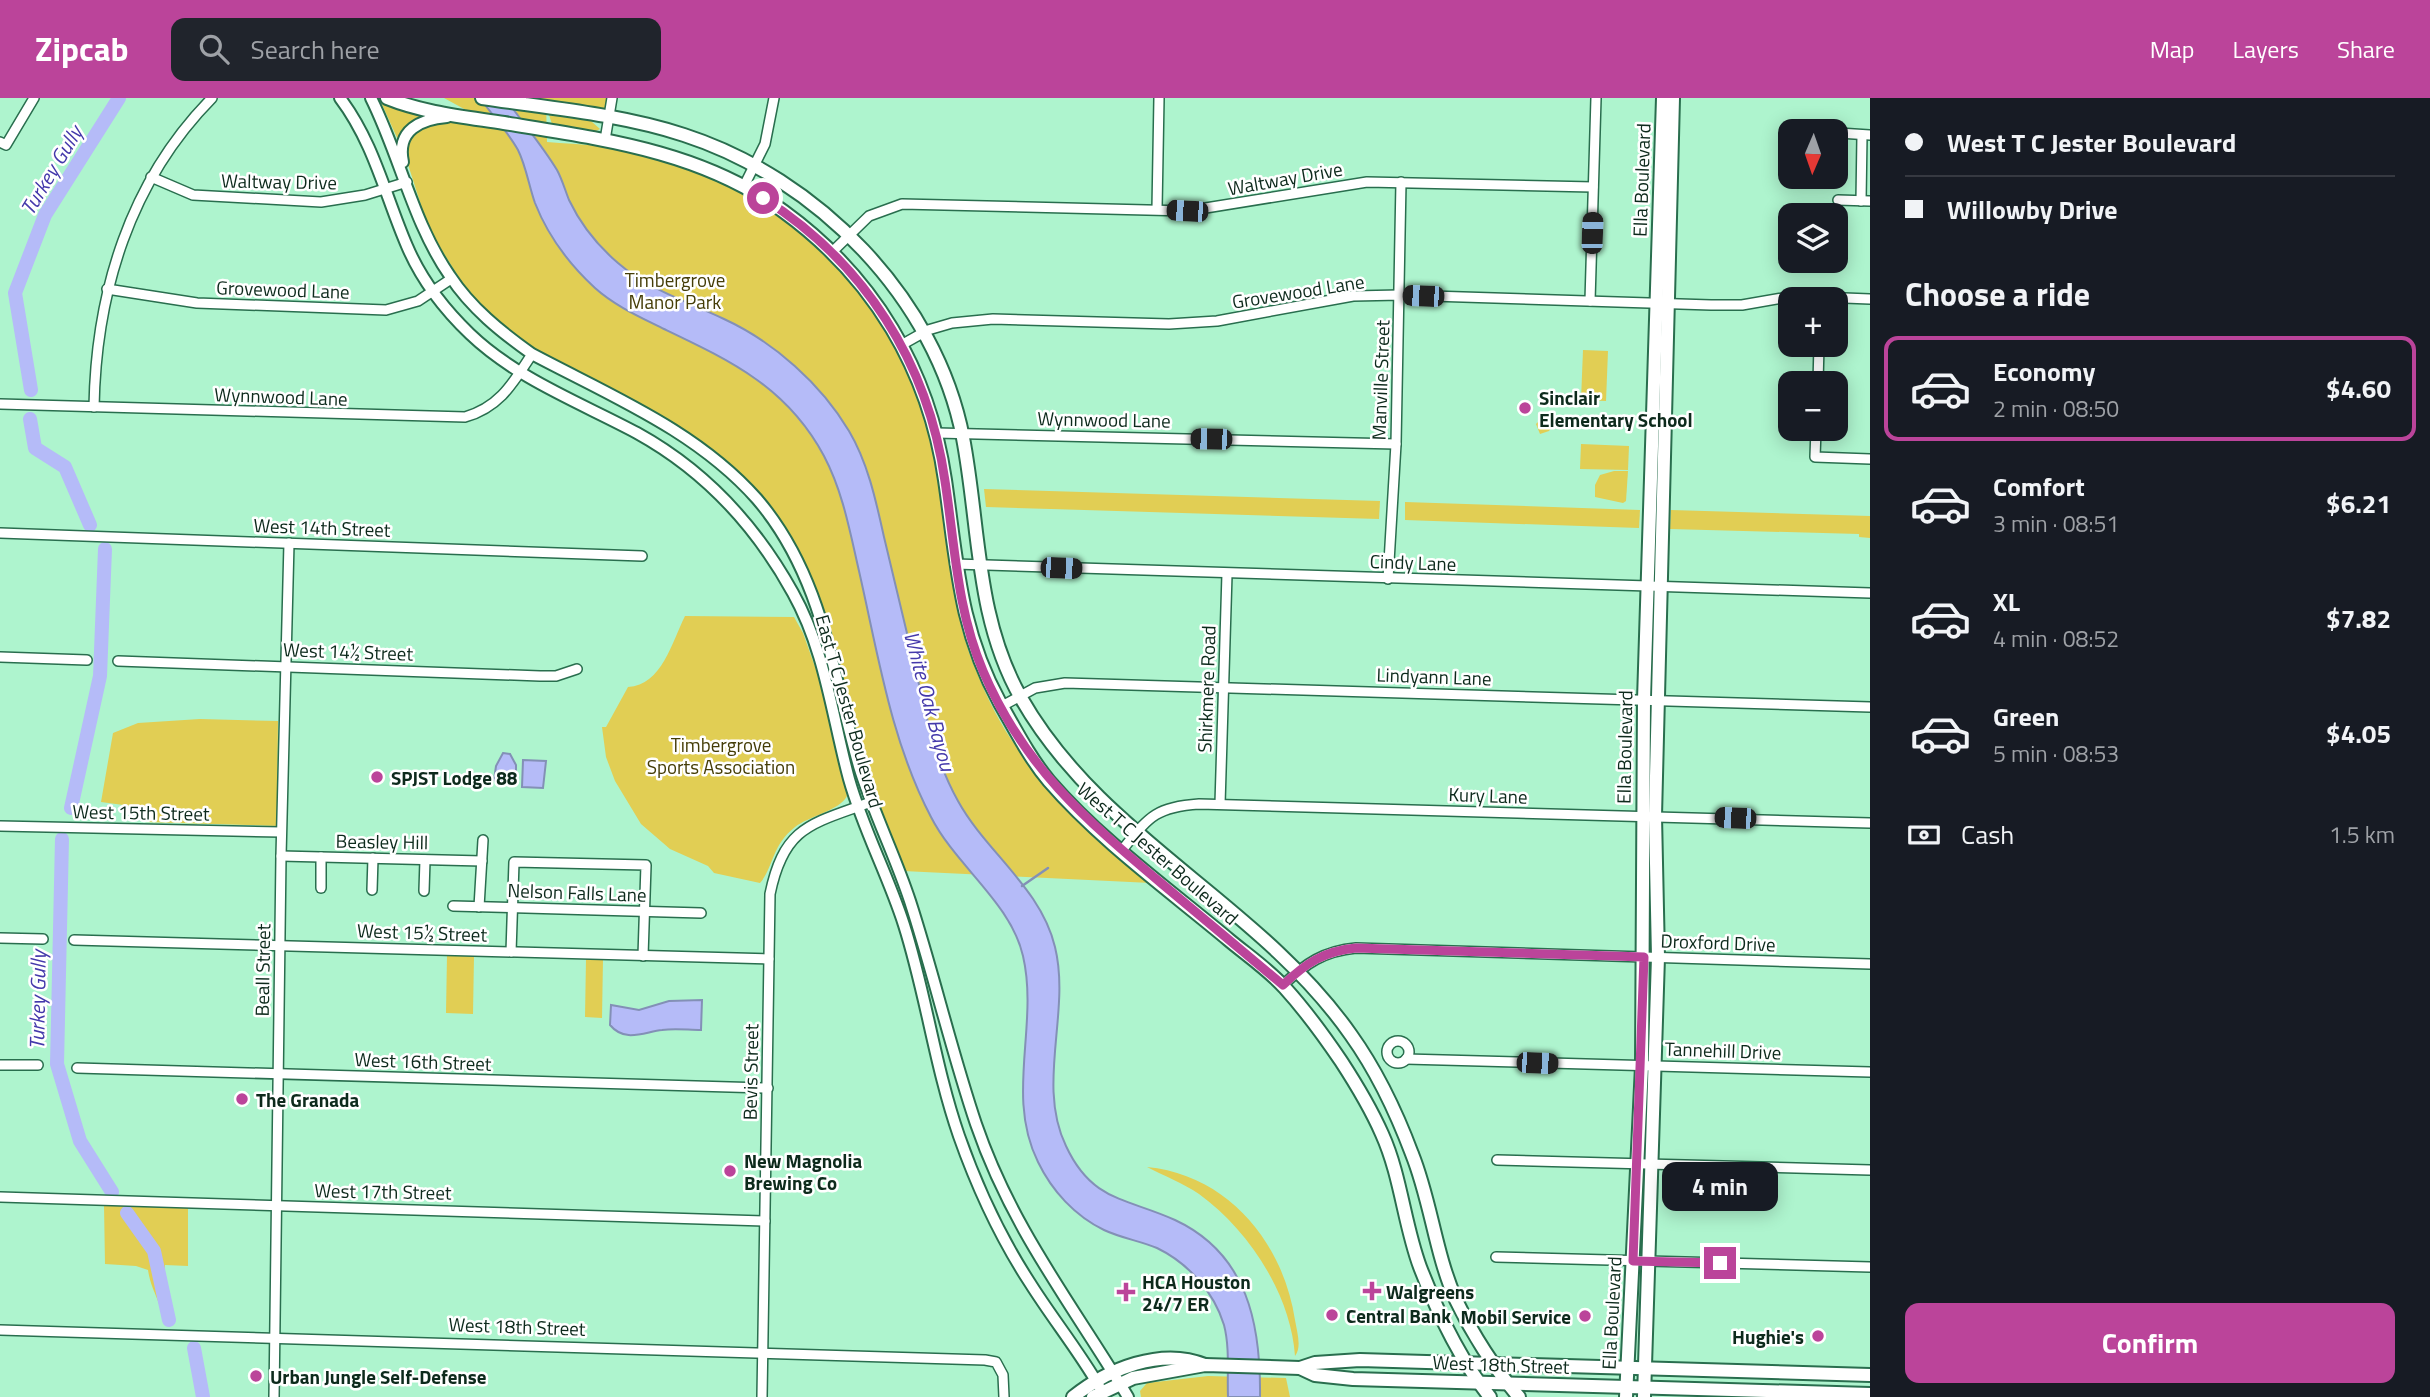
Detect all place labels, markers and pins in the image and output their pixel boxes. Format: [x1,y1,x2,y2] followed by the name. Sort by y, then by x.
[1539,383,1693,434] place label: Sinclair Elementary School
[1517,400,1533,416] marker: Sinclair Elementary School
[391,763,518,792] place label: SPJST Lodge 88
[369,769,385,785] marker: SPJST Lodge 88
[256,1085,359,1114] place label: The Granada
[234,1091,250,1107] marker: The Granada
[744,1146,862,1197] place label: New Magnolia Brewing Co
[722,1163,738,1179] marker: New Magnolia Brewing Co
[1142,1267,1251,1318] place label: HCA Houston 24/7 ER
[1386,1277,1474,1306] place label: Walgreens
[1116,1282,1136,1302] marker: HCA Houston 24/7 ER
[1364,1283,1380,1299] marker: Walgreens
[1346,1301,1451,1330] place label: Central Bank
[1461,1302,1571,1331] place label: Mobil Service
[1324,1307,1340,1323] marker: Central Bank
[1577,1308,1593,1324] marker: Mobil Service
[1732,1322,1804,1351] place label: Hughie's
[1810,1328,1826,1344] marker: Hughie's
[270,1362,487,1391] place label: Urban Jungle Self-Defense
[248,1368,264,1384] marker: Urban Jungle Self-Defense

